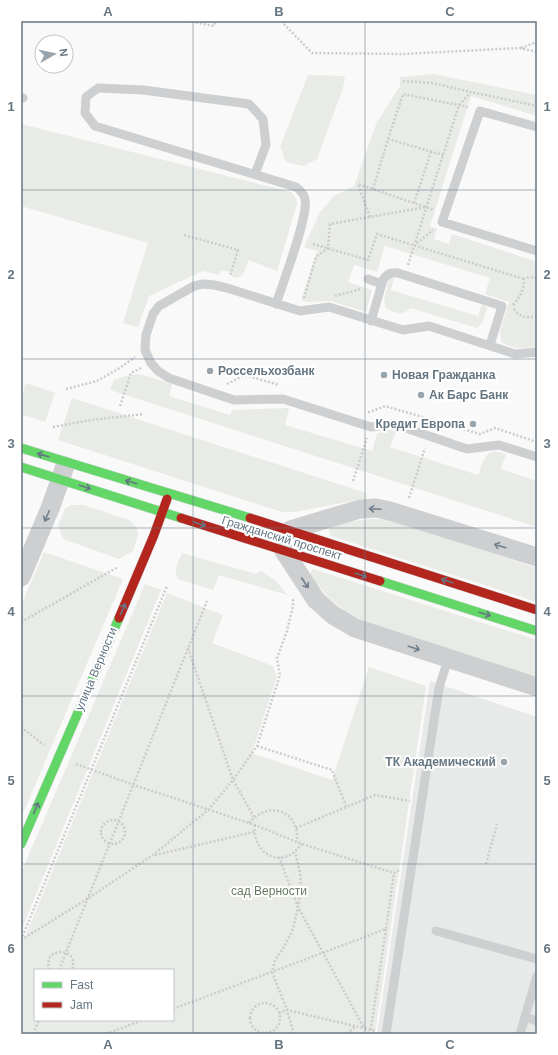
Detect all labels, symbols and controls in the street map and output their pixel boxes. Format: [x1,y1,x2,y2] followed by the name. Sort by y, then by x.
[103,4,113,19] text: A
[274,4,284,19] text: B
[445,4,455,19] text: C
[34,34,74,74] north arrow
[57,48,70,57] text: N
[7,99,15,114] text: 1
[543,99,551,114] text: 1
[7,267,15,282] text: 2
[543,267,551,282] text: 2
[218,364,315,378] place label: Россельхозбанк
[205,366,215,376] marker: Россельхозбанк
[392,368,496,382] place label: Новая Гражданка
[379,370,389,380] marker: Новая Гражданка
[429,388,509,402] place label: Ак Барс Банк
[416,390,426,400] marker: Ак Барс Банк
[376,417,465,431] place label: Кредит Европа
[468,419,478,429] marker: Кредит Европа
[7,436,15,451] text: 3
[543,436,551,451] text: 3
[37,451,50,458] one-way arrow
[125,478,138,485] one-way arrow
[78,484,91,491] one-way arrow
[369,506,382,513] one-way arrow
[42,509,50,521] one-way arrow
[220,513,344,563] street label: Гражданский проспект
[193,521,205,529] one-way arrow
[494,542,507,549] one-way arrow
[354,572,367,579] one-way arrow
[440,577,453,584] one-way arrow
[301,578,309,589] one-way arrow
[119,603,127,615] one-way arrow
[7,604,15,619] text: 4
[543,604,551,619] text: 4
[478,611,491,618] one-way arrow
[72,625,120,713] street label: улица Верности
[407,645,420,652] one-way arrow
[385,755,496,769] place label: ТК Академический
[499,757,509,767] marker: ТК Академический
[7,773,15,788] text: 5
[543,773,551,788] text: 5
[33,803,41,815] one-way arrow
[231,884,307,898] park label: сад Верности
[7,941,15,956] text: 6
[543,941,551,956] text: 6
[34,969,174,1021] legend
[70,978,94,992] text: Fast
[70,998,93,1012] text: Jam
[103,1037,113,1052] text: A
[274,1037,284,1052] text: B
[445,1037,455,1052] text: C

